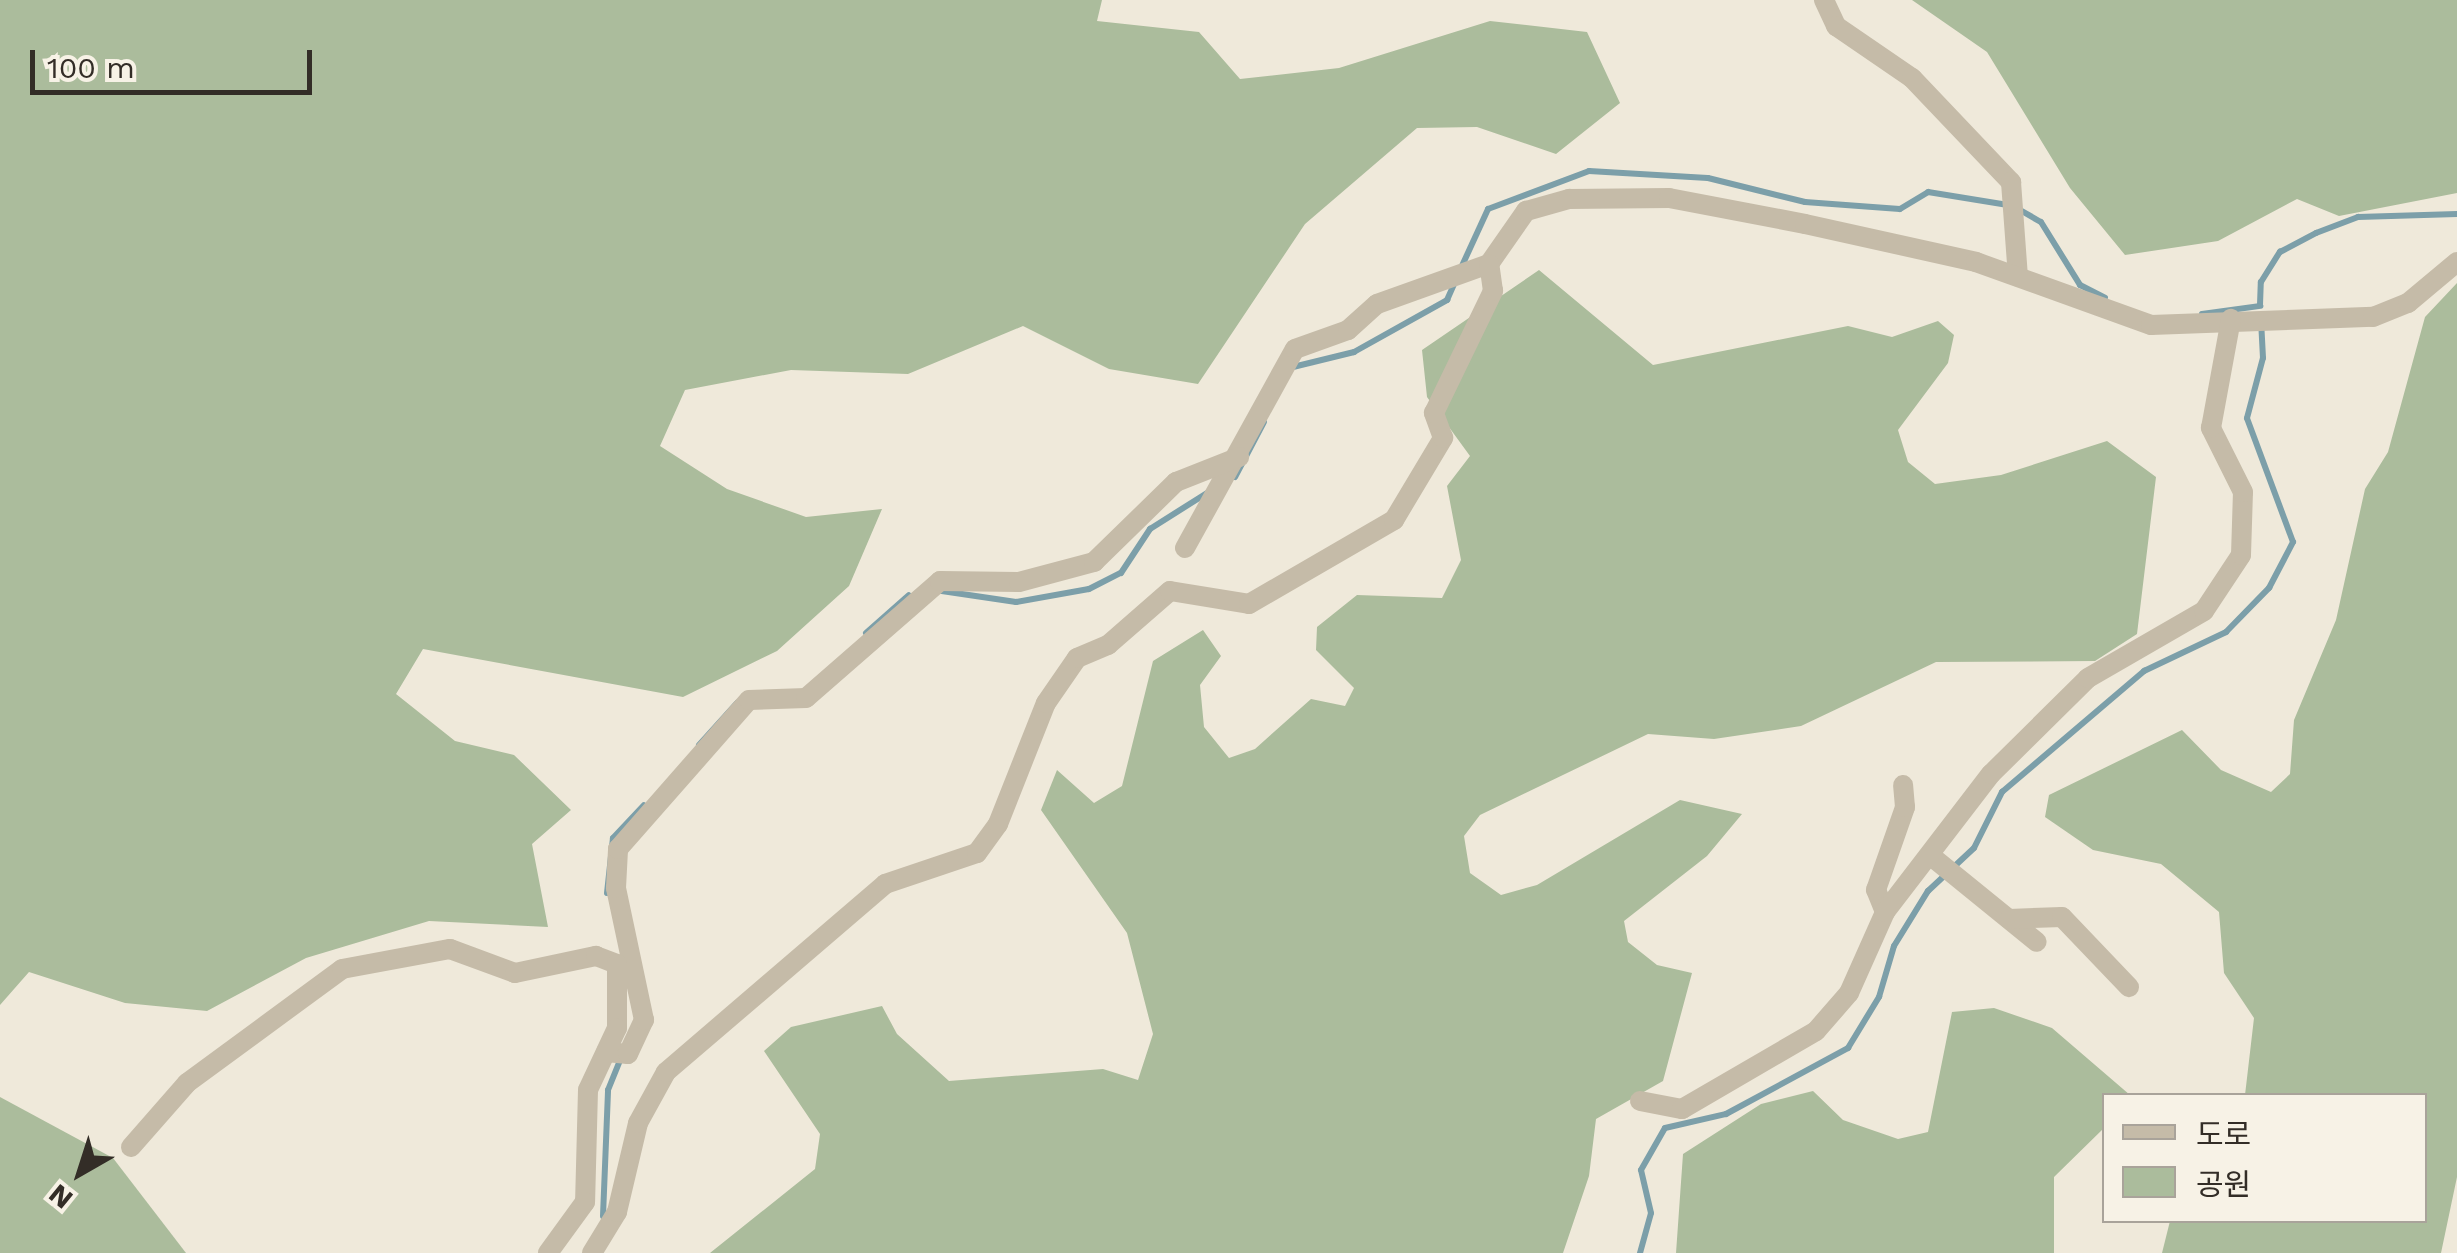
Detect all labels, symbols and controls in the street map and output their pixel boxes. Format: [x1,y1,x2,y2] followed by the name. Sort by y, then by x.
[35,30,318,92] scale bar
[47,50,135,85] text: 100 m
[2102,1093,2427,1223] legend
[2196,1117,2251,1152] text: 도로
[30,1123,130,1223] north arrow
[2196,1167,2251,1202] text: 공원
[42,1177,79,1216] text: N

